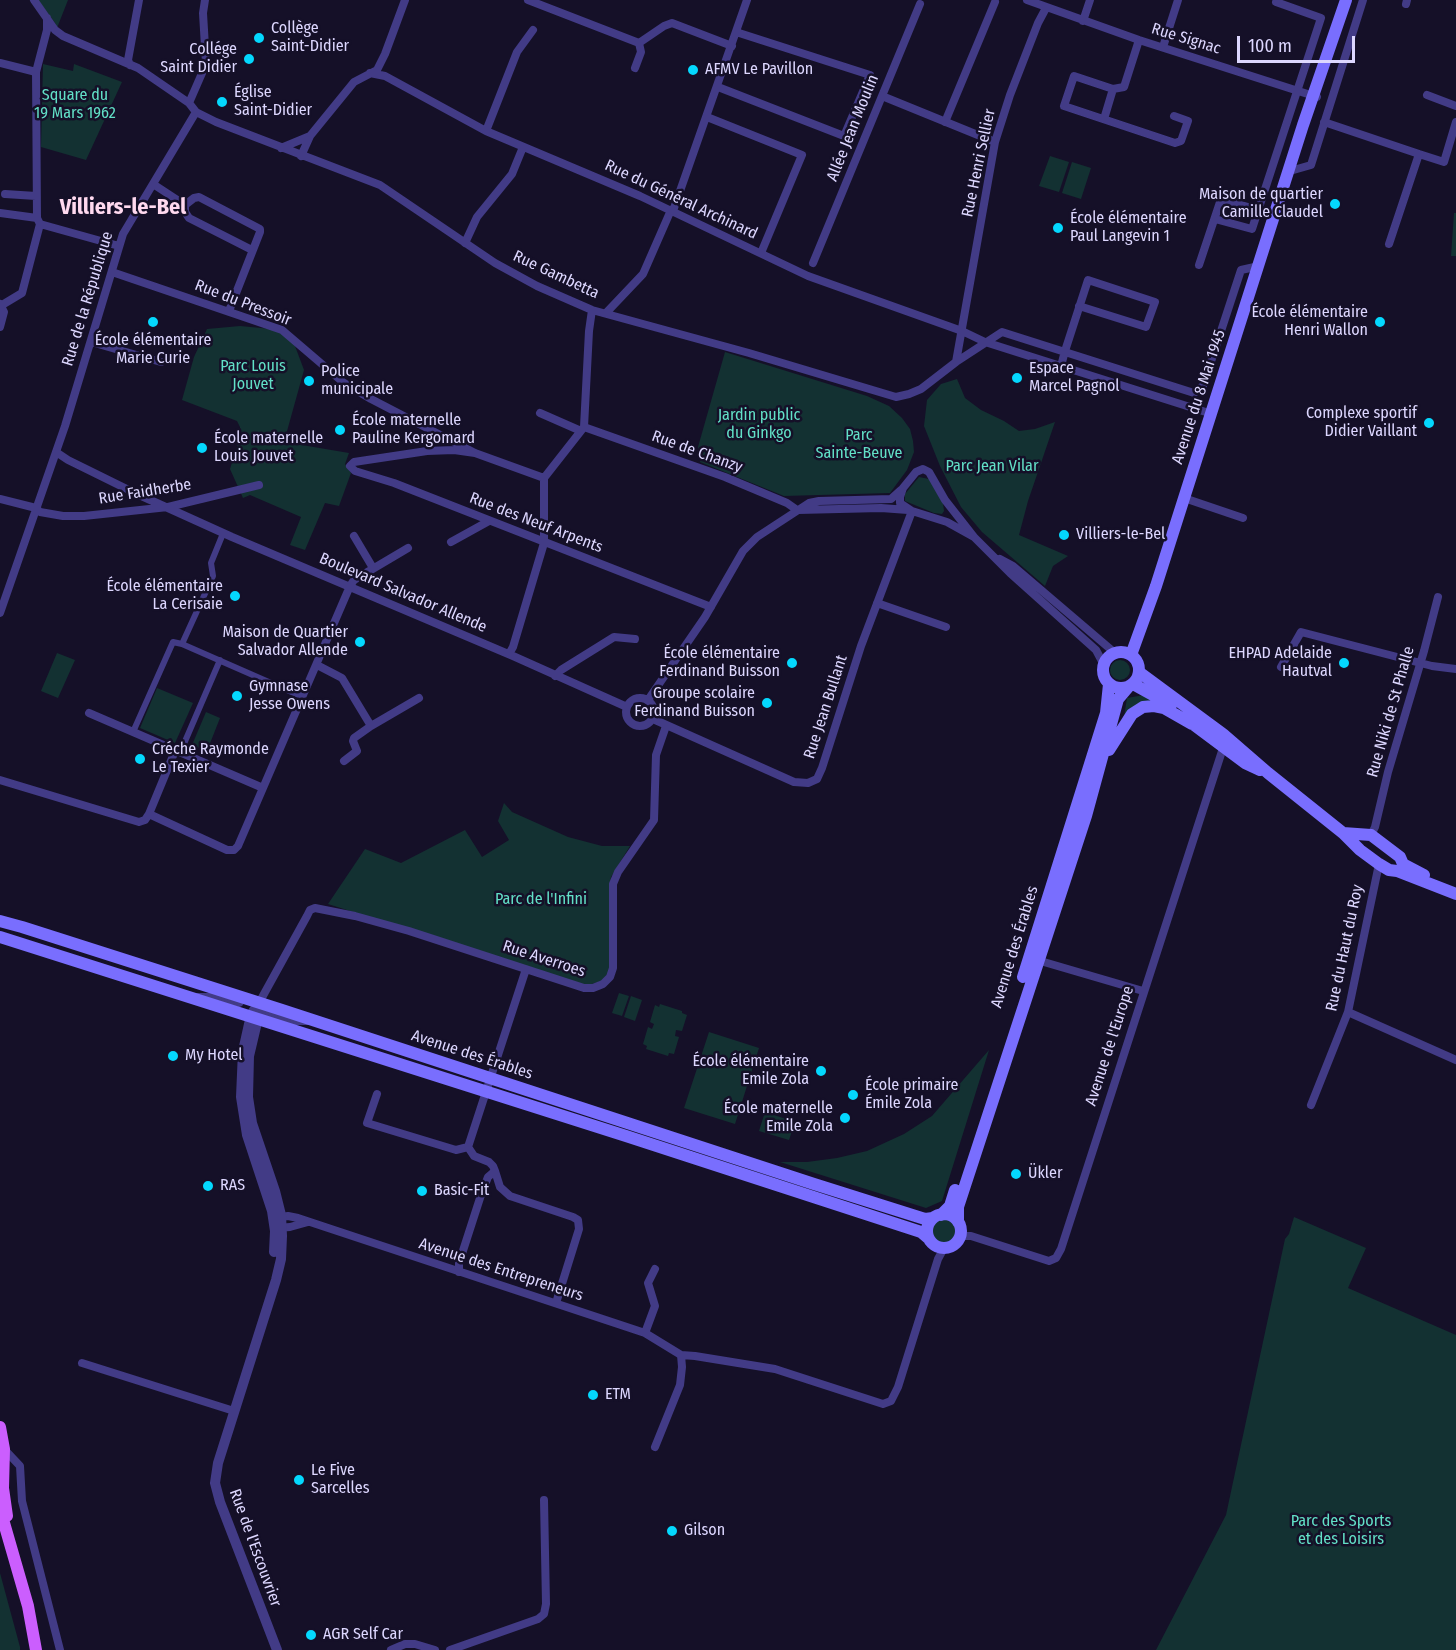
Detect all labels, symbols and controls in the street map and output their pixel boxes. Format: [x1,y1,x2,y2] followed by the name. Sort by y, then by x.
[271,19,349,57] place label: Collège Saint-Didier
[1149,19,1223,59] street label: Rue Signac
[1240,24,1358,62] scale bar
[252,31,266,45] marker: Collège Saint-Didier
[1248,35,1292,57] text: 100 m
[160,40,237,78] place label: Collége Saint Didier
[242,52,256,66] marker: Collége Saint Didier
[705,60,813,80] place label: AFMV Le Pavillon
[686,63,700,77] marker: AFMV Le Pavillon
[823,72,883,184] street label: Allée Jean Moulin
[234,83,312,121] place label: Église Saint-Didier
[34,86,116,124] park label: Square du 19 Mars 1962
[215,95,229,109] marker: Église Saint-Didier
[958,107,1000,219] street label: Rue Henri Sellier
[602,156,760,244] street label: Rue du Général Archinard
[1199,185,1323,223] place label: Maison de quartier Camille Claudel
[60,195,186,221] district label: Villiers-le-Bel
[1328,197,1342,211] marker: Maison de quartier Camille Claudel
[1070,209,1187,247] place label: École élémentaire Paul Langevin 1
[1051,221,1065,235] marker: École élémentaire Paul Langevin 1
[58,229,118,369] street label: Rue de la République
[510,247,602,303] street label: Rue Gambetta
[192,276,294,330] street label: Rue du Pressoir
[1251,303,1368,341] place label: École élémentaire Henri Wallon
[146,315,160,329] marker: École élémentaire Marie Curie
[1373,315,1387,329] marker: École élémentaire Henri Wallon
[1168,327,1230,467] street label: Avenue du 8 Mai 1945
[95,331,211,369] place label: École élémentaire Marie Curie
[220,357,286,395] park label: Parc Louis Jouvet
[1029,359,1120,397] place label: Espace Marcel Pagnol
[321,362,393,400] place label: Police municipale
[1010,371,1024,385] marker: Espace Marcel Pagnol
[302,374,316,388] marker: Police municipale
[1306,404,1417,442] place label: Complexe sportif Didier Vaillant
[718,406,800,444] park label: Jardin public du Ginkgo
[352,411,475,449] place label: École maternelle Pauline Kergomard
[1422,416,1436,430] marker: Complexe sportif Didier Vaillant
[333,423,347,437] marker: École maternelle Pauline Kergomard
[815,426,903,464] park label: Parc Sainte-Beuve
[649,427,745,477] street label: Rue de Chanzy
[214,429,323,467] place label: École maternelle Louis Jouvet
[195,441,209,455] marker: École maternelle Louis Jouvet
[945,457,1039,477] park label: Parc Jean Vilar
[97,475,193,509] street label: Rue Faidherbe
[467,489,605,557] street label: Rue des Neuf Arpents
[1076,525,1165,545] place label: Villiers-le-Bel
[1057,528,1071,542] marker: Villiers-le-Bel
[316,549,490,637] street label: Boulevard Salvador Allende
[106,577,223,615] place label: École élémentaire La Cerisaie
[228,589,242,603] marker: École élémentaire La Cerisaie
[222,623,348,661] place label: Maison de Quartier Salvador Allende
[353,635,367,649] marker: Maison de Quartier Salvador Allende
[659,644,780,682] place label: École élémentaire Ferdinand Buisson
[1229,644,1332,682] place label: EHPAD Adelaide Hautval
[1363,644,1419,780] street label: Rue Niki de St Phalle
[800,653,852,761] street label: Rue Jean Bullant
[785,656,799,670] marker: École élémentaire Ferdinand Buisson
[1337,656,1351,670] marker: EHPAD Adelaide Hautval
[249,677,330,715] place label: Gymnase Jesse Owens
[634,684,755,722] place label: Groupe scolaire Ferdinand Buisson
[230,689,244,703] marker: Gymnase Jesse Owens
[760,696,774,710] marker: Groupe scolaire Ferdinand Buisson
[152,740,269,778] place label: Créche Raymonde Le Texier
[133,752,147,766] marker: Créche Raymonde Le Texier
[1322,883,1368,1013] street label: Rue du Haut du Roy
[987,884,1043,1010] street label: Avenue des Érables
[495,890,587,910] park label: Parc de l'Infini
[500,937,588,981] street label: Rue Averroes
[1082,984,1138,1108] street label: Avenue de l'Europe
[409,1026,535,1084] street label: Avenue des Érables
[185,1046,243,1066] place label: My Hotel
[166,1049,180,1063] marker: My Hotel
[692,1052,809,1090] place label: École élémentaire Emile Zola
[814,1064,828,1078] marker: École élémentaire Emile Zola
[865,1076,958,1114] place label: École primaire Émile Zola
[846,1088,860,1102] marker: École primaire Émile Zola
[724,1099,833,1137] place label: École maternelle Emile Zola
[838,1111,852,1125] marker: École maternelle Emile Zola
[1028,1164,1062,1184] place label: Ükler
[1009,1167,1023,1181] marker: Ükler
[220,1176,245,1196] place label: RAS
[201,1179,215,1193] marker: RAS
[434,1181,489,1201] place label: Basic-Fit
[415,1184,429,1198] marker: Basic-Fit
[417,1234,585,1306] street label: Avenue des Entrepreneurs
[605,1385,631,1405] place label: ETM
[586,1388,600,1402] marker: ETM
[311,1461,369,1499] place label: Le Five Sarcelles
[292,1473,306,1487] marker: Le Five Sarcelles
[225,1486,285,1610] street label: Rue de l'Escouvrier
[1291,1512,1391,1550] park label: Parc des Sports et des Loisirs
[684,1521,725,1541] place label: Gilson
[665,1524,679,1538] marker: Gilson
[323,1625,403,1645] place label: AGR Self Car
[304,1628,318,1642] marker: AGR Self Car

